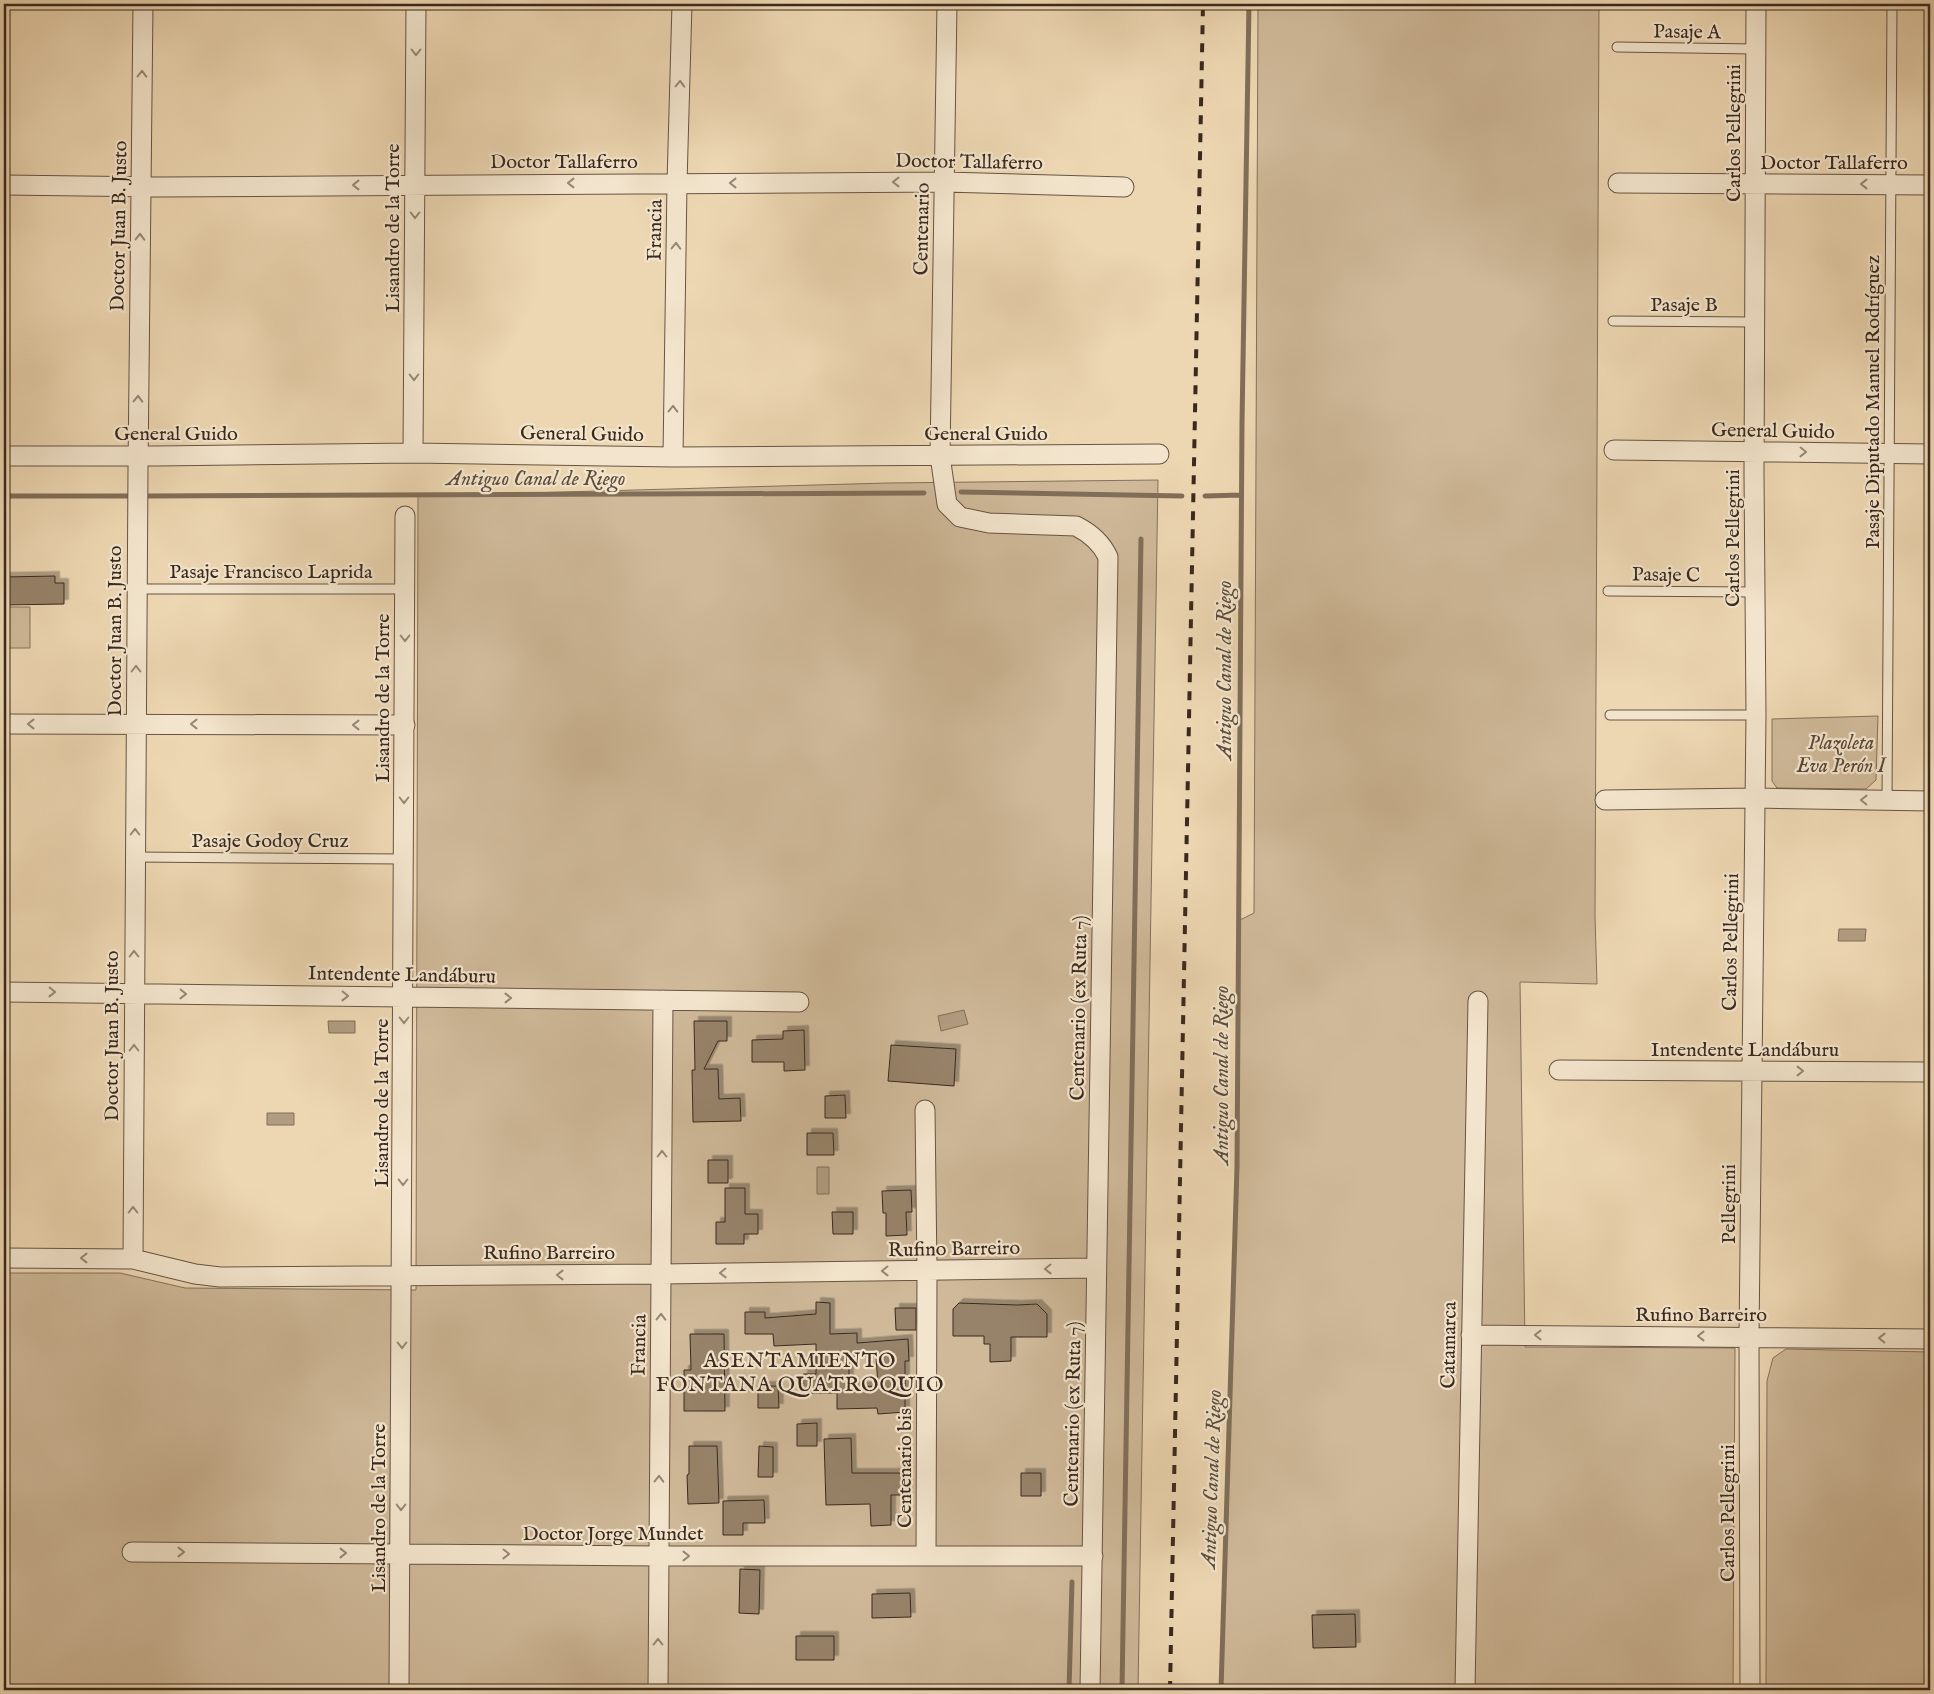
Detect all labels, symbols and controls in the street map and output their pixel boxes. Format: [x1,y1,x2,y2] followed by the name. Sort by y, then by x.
[1653,19,1721,46] street label: Pasaje A
[411,49,421,57] one-way arrow
[1722,64,1747,202] street label: Carlos Pellegrini
[137,70,147,78] one-way arrow
[674,79,685,87] one-way arrow
[106,140,133,312] street label: Doctor Juan B. Justo
[381,143,406,313] street label: Lisandro de la Torre
[895,149,1043,176] street label: Doctor Tallaferro
[490,150,638,175] street label: Doctor Tallaferro
[1760,151,1908,176] street label: Doctor Tallaferro
[892,177,900,187] one-way arrow
[567,178,575,189] one-way arrow
[729,178,737,188] one-way arrow
[1860,179,1868,189] one-way arrow
[352,180,360,190] one-way arrow
[909,182,936,276] street label: Centenario
[642,199,669,261] street label: Francia
[410,212,420,219] one-way arrow
[135,232,145,240] one-way arrow
[671,242,681,250] one-way arrow
[1861,255,1886,549] street label: Pasaje Diputado Manuel Rodríguez
[1650,293,1718,318] street label: Pasaje B
[409,374,419,382] one-way arrow
[133,395,143,402] one-way arrow
[668,404,679,412] one-way arrow
[1711,418,1835,445] street label: General Guido
[520,421,644,448] street label: General Guido
[114,422,238,447] street label: General Guido
[924,422,1048,447] street label: General Guido
[1800,447,1808,457] one-way arrow
[445,466,625,493] water label: Antiguo Canal de Riego
[1721,469,1746,607] street label: Carlos Pellegrini
[103,545,128,716] street label: Doctor Juan B. Justo
[169,560,373,585] street label: Pasaje Francisco Laprida
[1632,562,1700,589] street label: Pasaje C
[1212,581,1239,761] water label: Antiguo Canal de Riego
[371,613,396,783] street label: Lisandro de la Torre
[400,634,410,642] one-way arrow
[131,665,141,672] one-way arrow
[27,719,35,729] one-way arrow
[190,719,198,729] one-way arrow
[352,720,360,730] one-way arrow
[1795,731,1888,779] park label: Plazoleta Eva Perón I
[1860,795,1868,805] one-way arrow
[399,796,409,804] one-way arrow
[130,827,140,835] one-way arrow
[191,829,349,854] street label: Pasaje Godoy Cruz
[1718,873,1745,1011] street label: Carlos Pellegrini
[1065,915,1094,1101] street label: Centenario (ex Ruta 7)
[100,950,125,1121] street label: Doctor Juan B. Justo
[129,950,139,958] one-way arrow
[308,961,496,990] street label: Intendente Landáburu
[1209,986,1236,1166] water label: Antiguo Canal de Riego
[49,987,57,998] one-way arrow
[180,989,187,999] one-way arrow
[342,991,350,1002] one-way arrow
[504,993,512,1003] one-way arrow
[399,1016,409,1024] one-way arrow
[370,1018,395,1188] street label: Lisandro de la Torre
[1651,1038,1839,1063] street label: Intendente Landáburu
[129,1043,139,1051] one-way arrow
[1797,1066,1805,1077] one-way arrow
[657,1150,667,1158] one-way arrow
[1717,1164,1742,1244] street label: Pellegrini
[398,1179,408,1187] one-way arrow
[128,1206,138,1214] one-way arrow
[888,1236,1021,1263] street label: Rufino Barreiro
[483,1241,615,1266] street label: Rufino Barreiro
[80,1253,88,1263] one-way arrow
[1043,1263,1051,1274] one-way arrow
[881,1266,889,1277] one-way arrow
[718,1268,726,1279] one-way arrow
[556,1270,564,1280] one-way arrow
[1436,1301,1463,1389] street label: Catamarca
[1635,1303,1767,1328] street label: Rufino Barreiro
[656,1312,666,1320] one-way arrow
[626,1314,653,1376] street label: Francia
[1059,1321,1088,1507] street label: Centenario (ex Ruta 7)
[1534,1330,1542,1340] one-way arrow
[1696,1331,1704,1341] one-way arrow
[1877,1333,1885,1343] one-way arrow
[397,1342,407,1349] one-way arrow
[656,1348,944,1399] district label: ASENTAMIENTO FONTANA QUATROQUIO
[1196,1389,1229,1571] water label: Antiguo Canal de Riego
[893,1408,918,1528] street label: Centenario bis
[367,1423,392,1593] street label: Lisandro de la Torre
[1716,1444,1741,1582] street label: Carlos Pellegrini
[654,1475,665,1483] one-way arrow
[396,1504,406,1512] one-way arrow
[522,1522,704,1547] street label: Doctor Jorge Mundet
[178,1547,185,1557] one-way arrow
[340,1548,348,1558] one-way arrow
[502,1549,510,1560] one-way arrow
[682,1551,690,1561] one-way arrow
[653,1637,663,1645] one-way arrow

